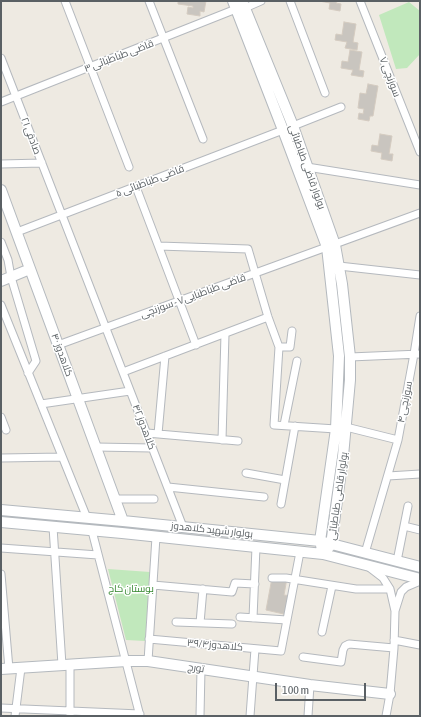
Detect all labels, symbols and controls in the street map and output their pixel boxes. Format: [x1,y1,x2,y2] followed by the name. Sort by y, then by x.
[82,37,156,75] street label: قاضی طباطبائی ۳
[377,55,403,99] street label: سوزنچی ۷
[18,116,44,156] street label: صادقی ۲۱
[286,123,328,211] street label: بولوار قاضی طباطبائی
[114,162,186,200] street label: قاضی طباطبائی ۵
[139,271,247,321] street label: قاضی طباطبایی۷ - سوزنچی
[49,332,75,378] street label: کلاهدوز ۴۰
[395,380,415,424] street label: سوزنچی ۴
[130,403,158,451] street label: کلاهدوز ۴۲
[326,451,350,541] street label: بولوار قاضی طباطبائی
[170,520,254,540] street label: بولوار شهید کلاهدوز
[108,583,154,595] park label: بوستان کاج
[186,637,244,653] street label: کلاهدوز۳۹/۴
[187,661,205,675] street label: تورج
[277,675,368,701] scale bar
[282,683,309,697] text: 100 m

